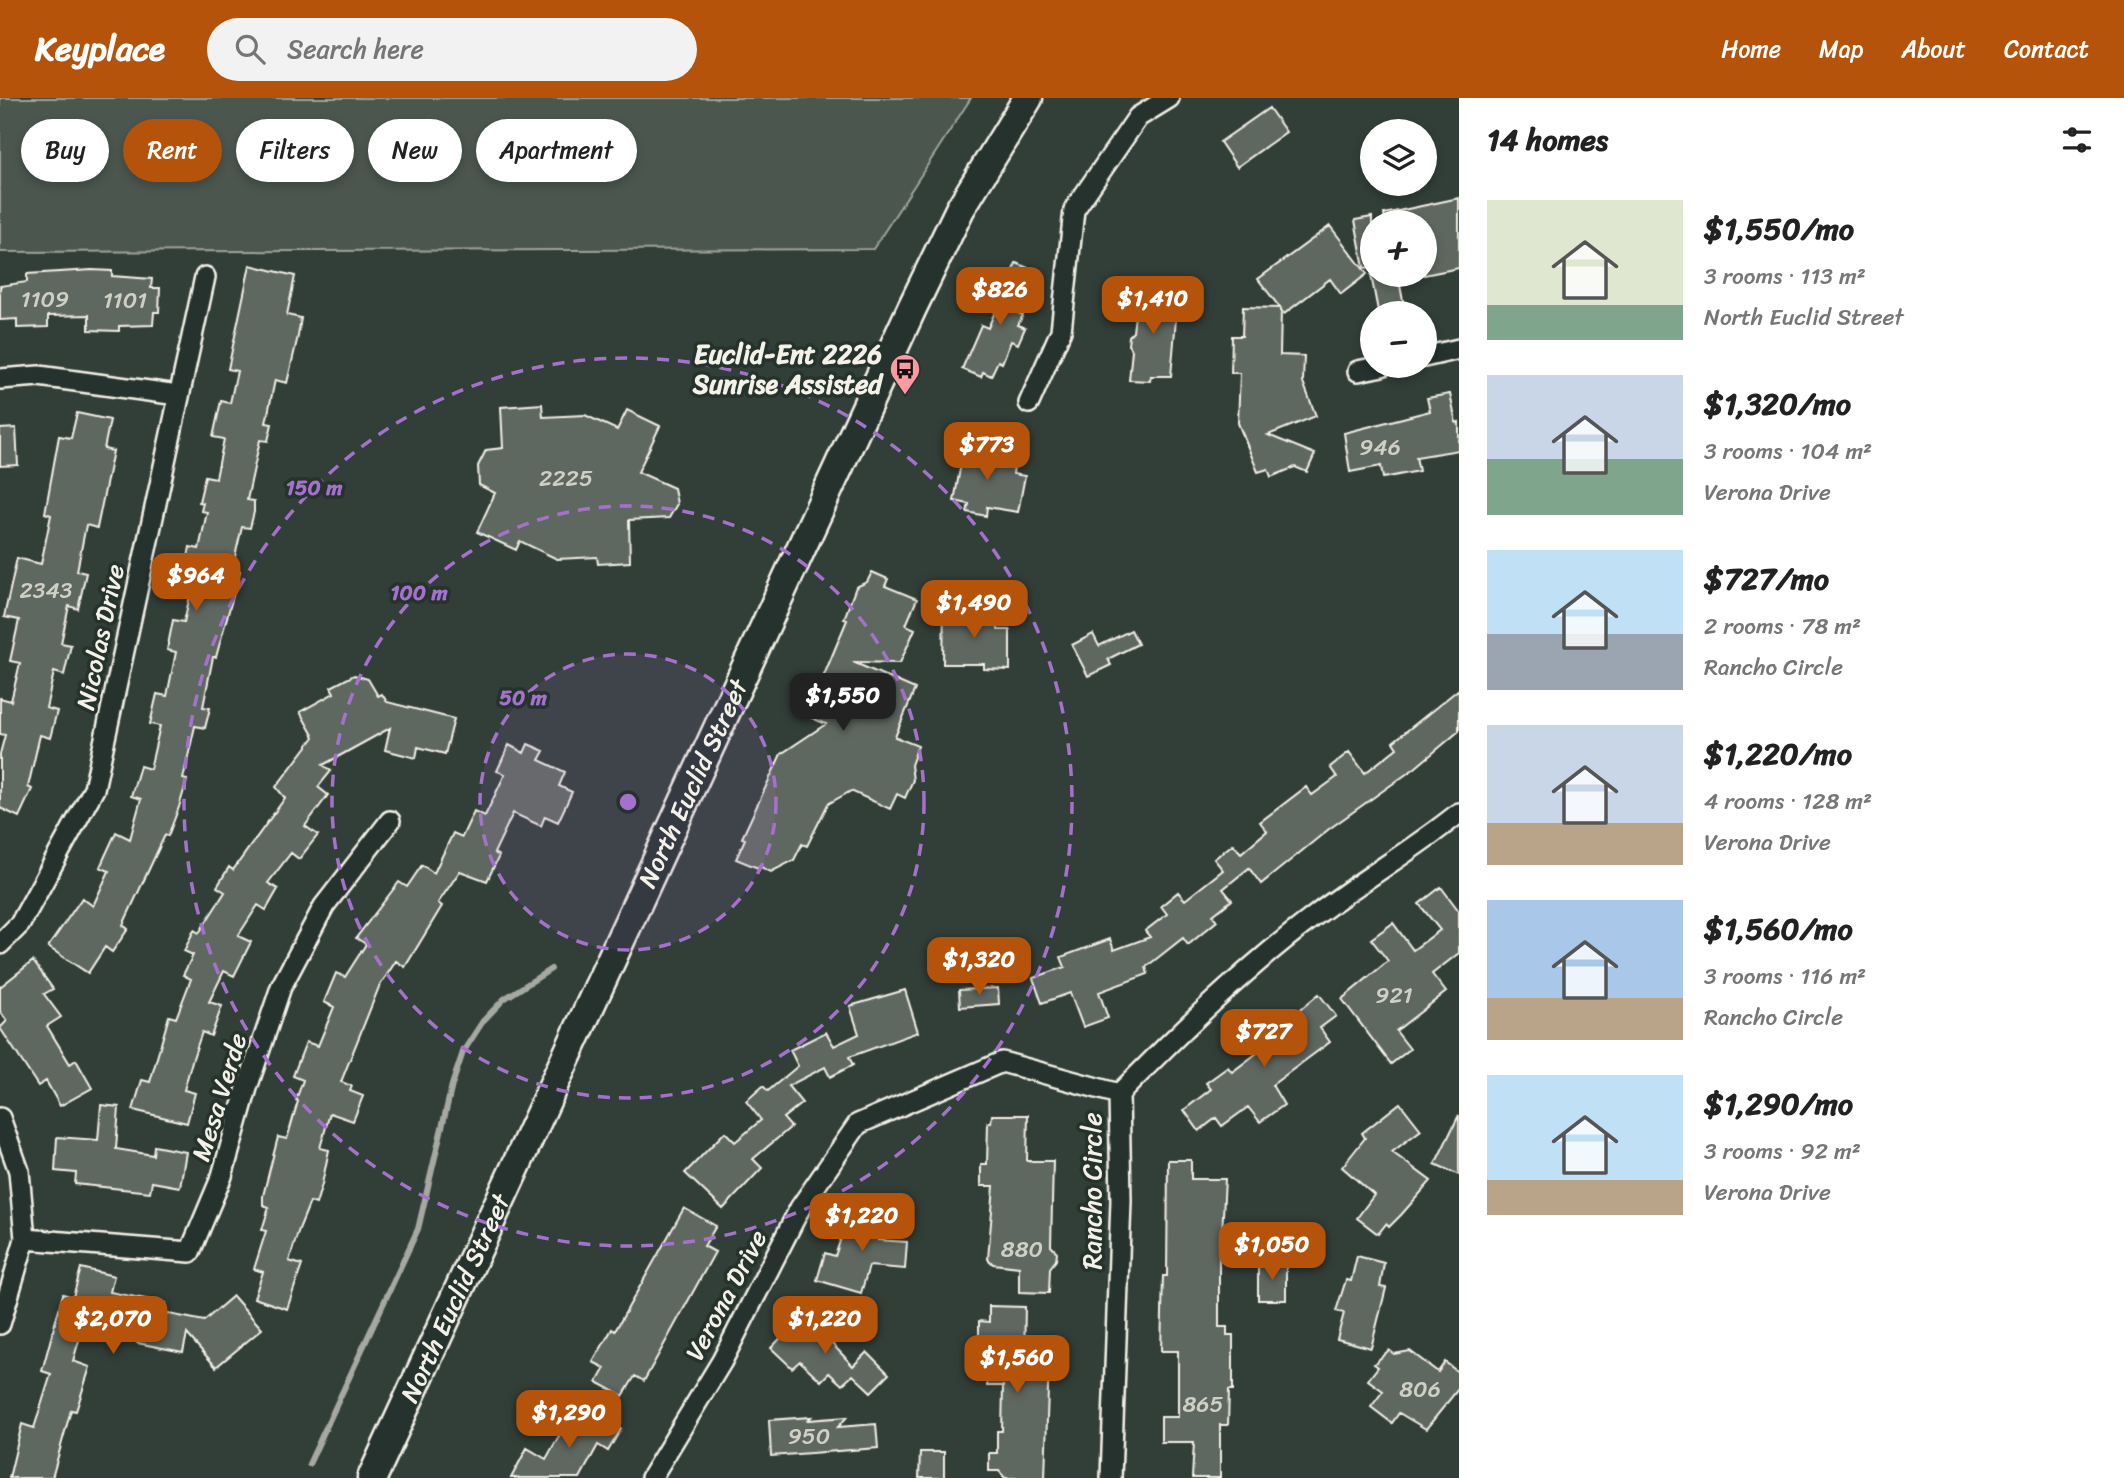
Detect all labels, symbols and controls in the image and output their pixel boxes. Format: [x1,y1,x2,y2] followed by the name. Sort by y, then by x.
[207,18,697,81] search box
[35,20,165,78] text: Keyplace
[287,26,424,72] text: Search here
[1721,28,1781,70] text: Home
[1819,28,1863,70] text: Map
[1901,28,1966,70] text: About
[2004,28,2089,70] text: Contact
[231,30,269,68] icon: search
[1487,113,1608,167] text: 14 homes
[21,119,109,182] chip: Buy
[123,119,222,182] chip: Rent
[236,119,354,182] chip: Filters
[368,119,462,182] chip: New
[476,119,637,182] chip: Apartment
[1360,119,1437,378] map controls
[1360,119,1437,196] button: layers
[2058,121,2096,159] icon: filters
[1704,202,1854,256] text: $1,550/mo
[1360,210,1437,287] button: +
[1543,228,1627,312] icon: home
[1704,256,1866,297] text: 3 rooms · 113 m²
[959,268,1041,327] pin: $826
[972,269,1028,310] text: $826
[1096,276,1210,336] pin: $1,410
[1118,278,1188,319] text: $1,410
[21,279,69,320] house number: 1109
[103,280,147,321] house number: 1101
[1704,297,1904,338] text: North Euclid Street
[1360,301,1437,378] button: −
[692,331,884,407] place label: Euclid-Ent 2226 Sunrise Assisted
[888,352,922,396] bus stop icon: Euclid-Ent 2226 Sunrise Assisted
[1704,377,1851,431] text: $1,320/mo
[1543,403,1627,487] icon: home
[946,422,1028,482] pin: $773
[960,424,1014,465] text: $773
[1359,427,1401,468] house number: 946
[1704,431,1872,472] text: 3 rooms · 104 m²
[539,458,593,499] house number: 2225
[286,469,343,507] text: 150 m
[1704,472,1831,513] text: Verona Drive
[1704,552,1829,606] text: $727/mo
[155,554,237,613] pin: $964
[167,555,225,596] text: $964
[62,560,138,714] street label: Nicolas Drive
[20,570,73,611] house number: 2343
[390,574,448,612] text: 100 m
[1543,578,1627,662] icon: home
[917,580,1031,640] pin: $1,490
[937,582,1011,623] text: $1,490
[1704,606,1861,647] text: 2 rooms · 78 m²
[1704,647,1843,688] text: Rancho Circle
[624,670,761,896] street label: North Euclid Street
[786,674,900,733] pin: $1,550
[806,675,880,716] text: $1,550
[499,679,548,717] text: 50 m
[1704,727,1852,781] text: $1,220/mo
[1543,753,1627,837] icon: home
[1704,781,1872,822] text: 4 rooms · 128 m²
[616,790,640,814] centre of rings
[1704,822,1831,863] text: Verona Drive
[1704,902,1853,956] text: $1,560/mo
[1543,928,1627,1012] icon: home
[922,937,1036,997] pin: $1,320
[943,939,1015,980] text: $1,320
[1704,956,1866,997] text: 3 rooms · 116 m²
[1375,975,1413,1016] house number: 921
[1704,997,1843,1038] text: Rancho Circle
[1223,1010,1305,1069] pin: $727
[1236,1011,1292,1052] text: $727
[178,1027,260,1167] street label: Mesa Verde
[1704,1077,1853,1131] text: $1,290/mo
[1543,1103,1627,1187] icon: home
[1069,1112,1115,1270] street label: Rancho Circle
[1704,1131,1861,1172] text: 3 rooms · 92 m²
[1704,1172,1831,1213] text: Verona Drive
[387,1185,524,1410] street label: North Euclid Street
[805,1194,919,1253] pin: $1,220
[826,1195,898,1236] text: $1,220
[672,1221,780,1369] street label: Verona Drive
[1215,1222,1329,1282] pin: $1,050
[1235,1224,1309,1265] text: $1,050
[1001,1229,1043,1270] house number: 880
[56,1296,170,1356] pin: $2,070
[768,1296,882,1356] pin: $1,220
[74,1298,152,1339] text: $2,070
[789,1298,861,1339] text: $1,220
[960,1336,1074,1395] pin: $1,560
[980,1337,1054,1378] text: $1,560
[1399,1369,1441,1410] house number: 806
[1183,1384,1224,1425] house number: 865
[512,1390,626,1450] pin: $1,290
[532,1392,606,1433] text: $1,290
[788,1416,830,1457] house number: 950

